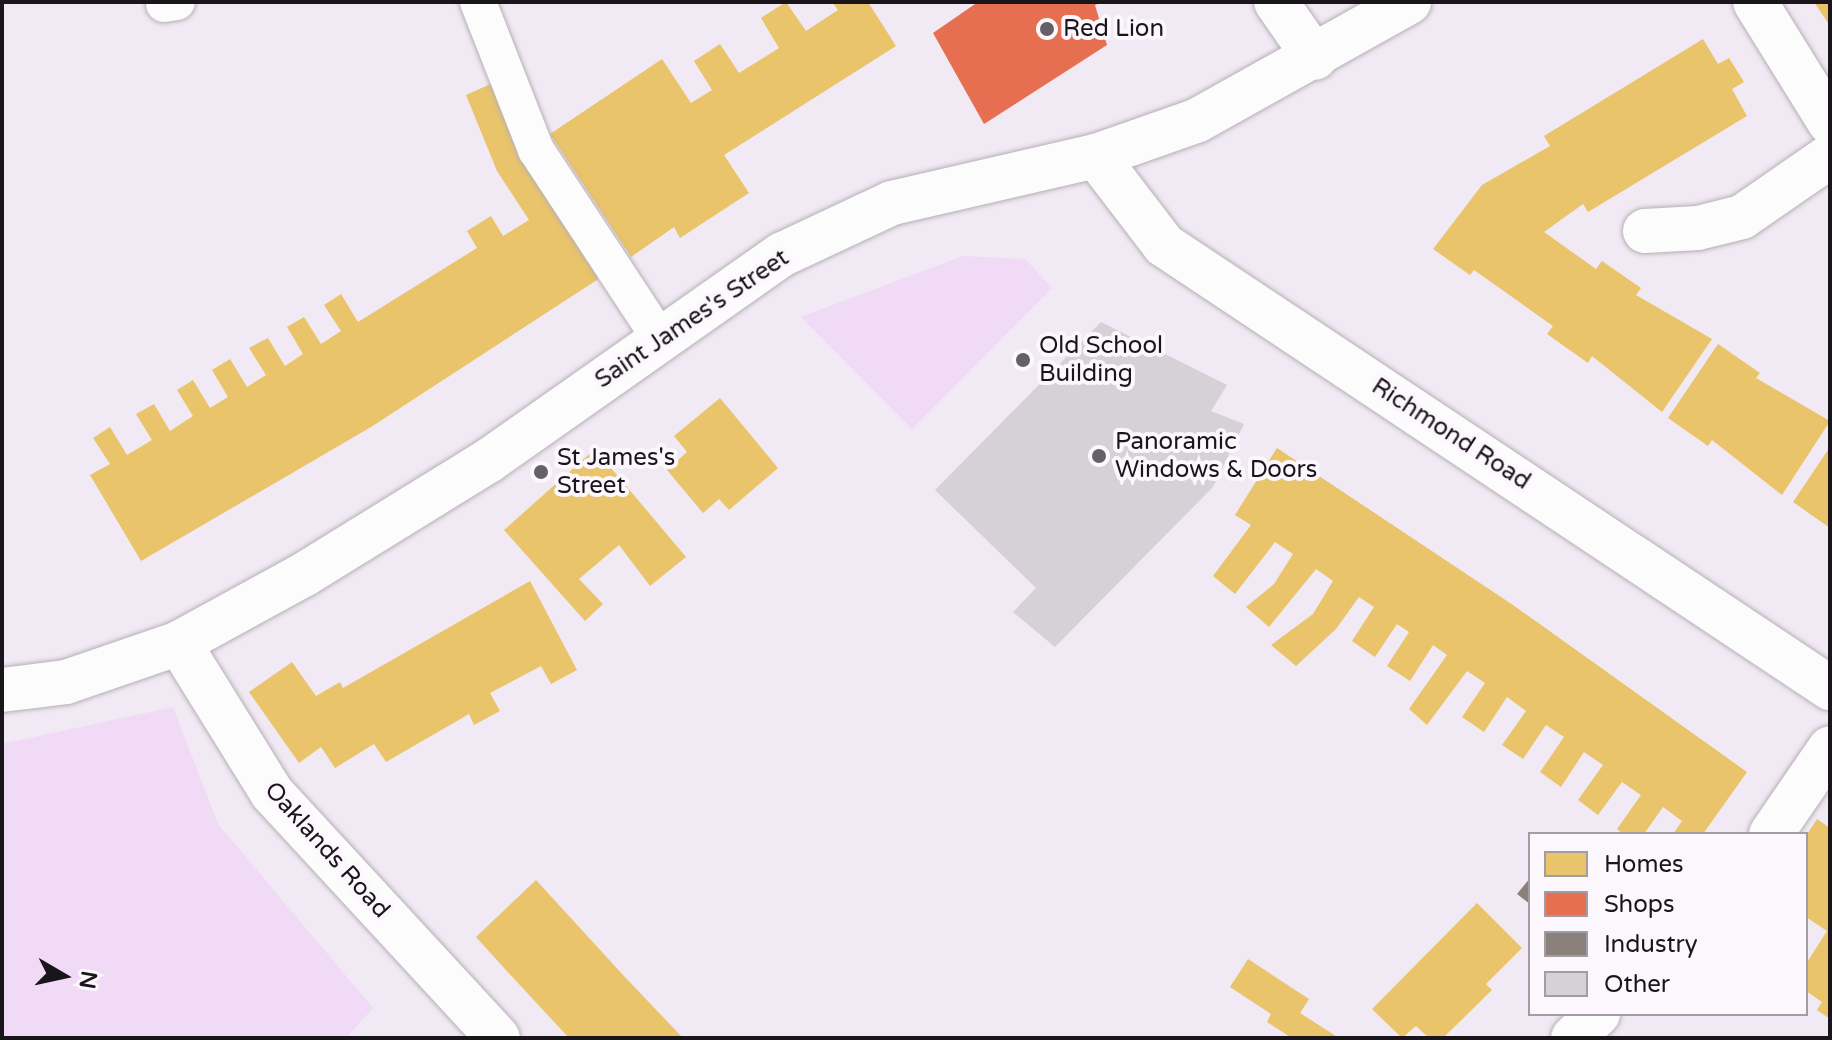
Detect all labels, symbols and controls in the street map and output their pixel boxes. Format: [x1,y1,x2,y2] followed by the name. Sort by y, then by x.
[1063,15,1164,43] place label: Red Lion
[1038,20,1056,38] marker: Red Lion
[590,243,794,395] street label: Saint James's Street
[1039,332,1163,388] place label: Old School Building
[1014,351,1032,369] marker: Old School Building
[1366,372,1536,496] street label: Richmond Road
[1115,428,1317,484] place label: Panoramic Windows & Doors
[557,444,675,500] place label: St James's Street
[1090,447,1108,465] marker: Panoramic Windows & Doors
[532,463,550,481] marker: St James's Street
[258,776,396,924] street label: Oaklands Road
[1528,832,1808,1016] legend
[1604,850,1684,879] text: Homes
[1604,890,1674,919] text: Shops
[1604,930,1698,959] text: Industry
[24,936,104,1016] north arrow
[73,969,102,991] text: N
[1604,970,1670,999] text: Other

